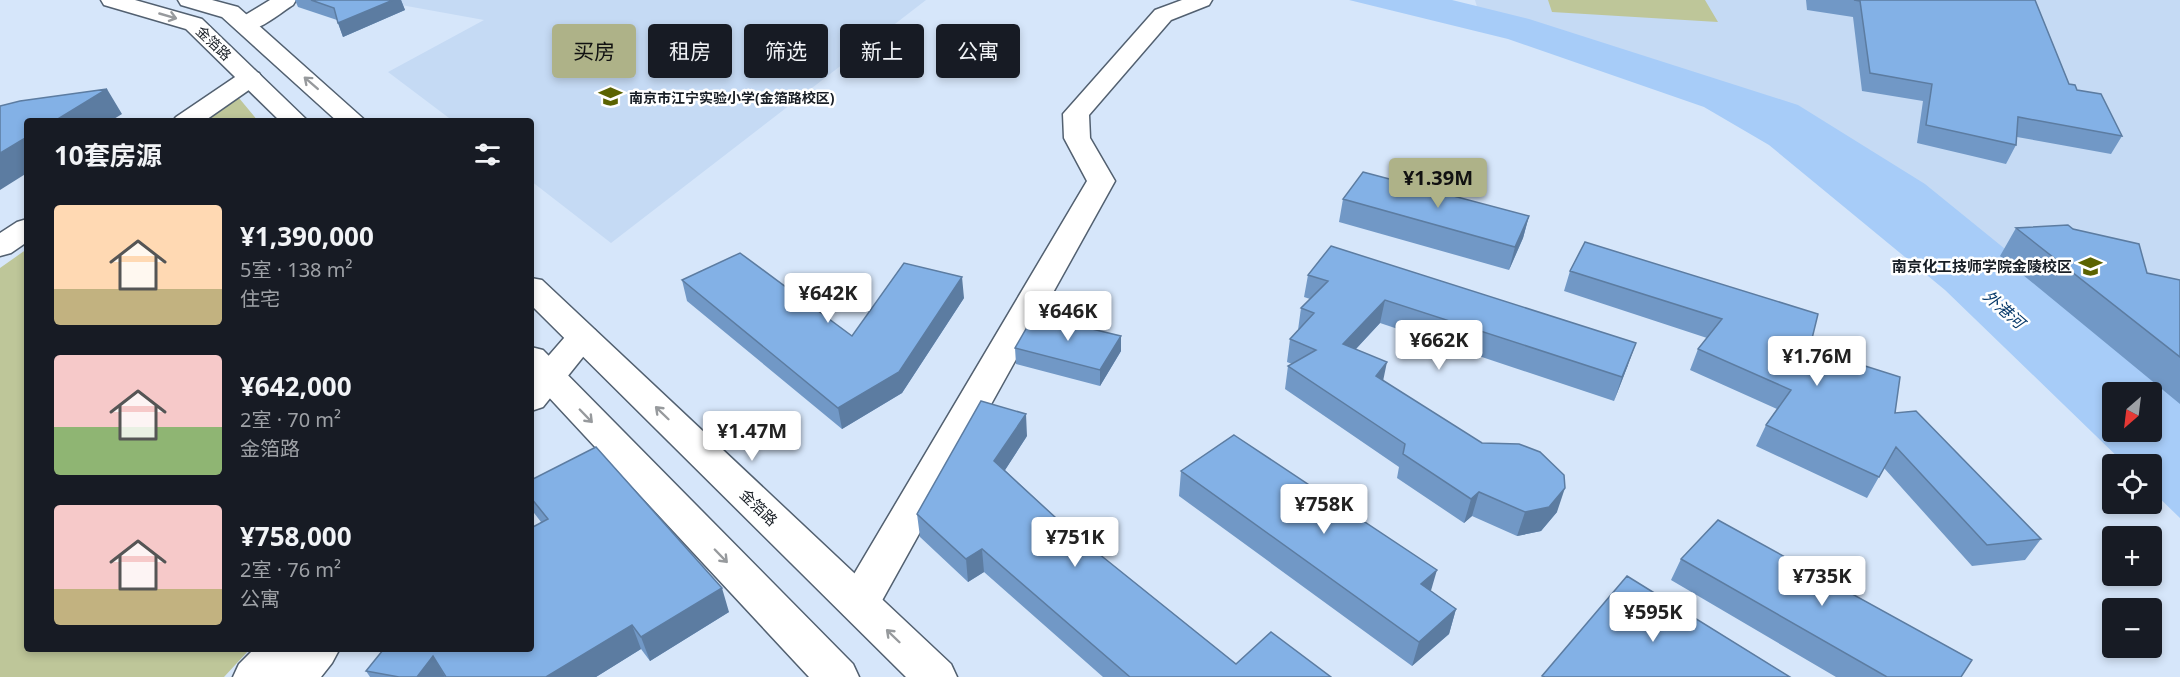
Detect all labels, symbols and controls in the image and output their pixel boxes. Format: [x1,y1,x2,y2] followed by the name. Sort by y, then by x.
[158,11,177,22] one-way arrow
[192,22,236,64] street label: 金箔路
[552,24,636,78] chip: 买房
[648,24,732,78] chip: 租房
[744,24,828,78] chip: 筛选
[840,24,924,78] chip: 新上
[936,24,1020,78] chip: 公寓
[304,76,319,90] one-way arrow
[598,84,624,110] school or university icon: 南京市江宁实验小学(金箔路校区)
[629,88,835,107] place label: 南京市江宁实验小学(金箔路校区)
[54,137,162,173] text: 10套房源
[471,138,504,171] icon: filters
[1389,158,1487,209] pin: ¥1.39M
[1403,164,1473,191] text: ¥1.39M
[240,218,374,254] text: ¥1,390,000
[102,229,174,301] icon: home
[2077,253,2103,279] school or university icon: 南京化工技师学院金陵校区
[240,256,352,283] text: 5室 · 138 m²
[1892,256,2072,276] place label: 南京化工技师学院金陵校区
[786,273,870,324] pin: ¥642K
[798,279,858,306] text: ¥642K
[240,285,280,312] text: 住宅
[1979,285,2032,335] water label: 外港河
[1026,291,1110,342] pin: ¥646K
[1038,297,1098,324] text: ¥646K
[1397,320,1481,371] pin: ¥662K
[1409,326,1469,353] text: ¥662K
[1768,336,1866,387] pin: ¥1.76M
[1782,342,1852,369] text: ¥1.76M
[240,368,352,404] text: ¥642,000
[102,379,174,451] icon: home
[2102,382,2162,442] north arrow
[2102,382,2162,658] map controls
[240,406,341,433] text: 2室 · 70 m²
[655,406,670,421] one-way arrow
[579,408,593,423] one-way arrow
[703,411,801,462] pin: ¥1.47M
[717,417,787,444] text: ¥1.47M
[240,435,300,462] text: 金箔路
[2102,454,2162,514] button: locate
[736,484,782,530] street label: 金箔路
[1282,484,1366,535] pin: ¥758K
[1294,490,1354,517] text: ¥758K
[1033,517,1117,568] pin: ¥751K
[240,518,352,554] text: ¥758,000
[1045,523,1105,550] text: ¥751K
[2102,526,2162,586] button: +
[102,529,174,601] icon: home
[714,549,729,564] one-way arrow
[240,556,341,583] text: 2室 · 76 m²
[1780,556,1864,607] pin: ¥735K
[1792,562,1852,589] text: ¥735K
[240,585,280,612] text: 公寓
[1611,592,1695,643] pin: ¥595K
[1623,598,1683,625] text: ¥595K
[2102,598,2162,658] button: −
[885,629,900,644] one-way arrow

